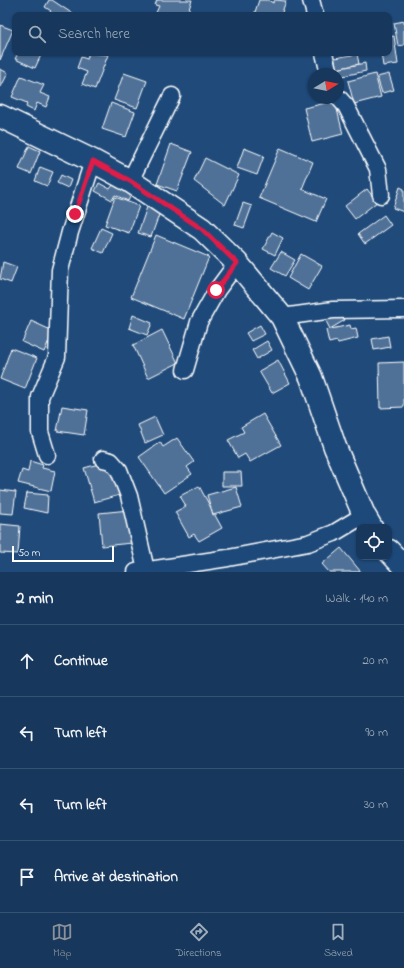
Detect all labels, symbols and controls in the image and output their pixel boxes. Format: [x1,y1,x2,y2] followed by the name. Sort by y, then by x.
[12,12,392,56] search box
[26,23,48,45] icon: search
[58,23,130,45] text: Search here
[308,68,344,104] north arrow
[66,205,84,223] route end
[207,281,225,299] route start
[356,524,392,560] map controls
[356,524,392,560] button: locate
[12,544,114,563] scale bar
[18,545,40,561] text: 50 m
[16,586,53,611] text: 2 min
[325,589,388,608] text: Walk · 140 m
[16,650,38,672] icon: ahead
[54,650,108,672] text: Continue
[363,651,388,670] text: 20 m
[16,722,38,744] icon: left
[54,722,107,744] text: Turn left
[365,723,388,742] text: 90 m
[16,794,38,816] icon: left
[54,794,107,816] text: Turn left
[364,795,388,814] text: 30 m
[16,866,38,888] icon: arrive
[54,866,178,888] text: Arrive at destination
[51,921,73,961] tab: Map
[176,921,222,961] tab: Directions
[324,921,353,961] tab: Saved

